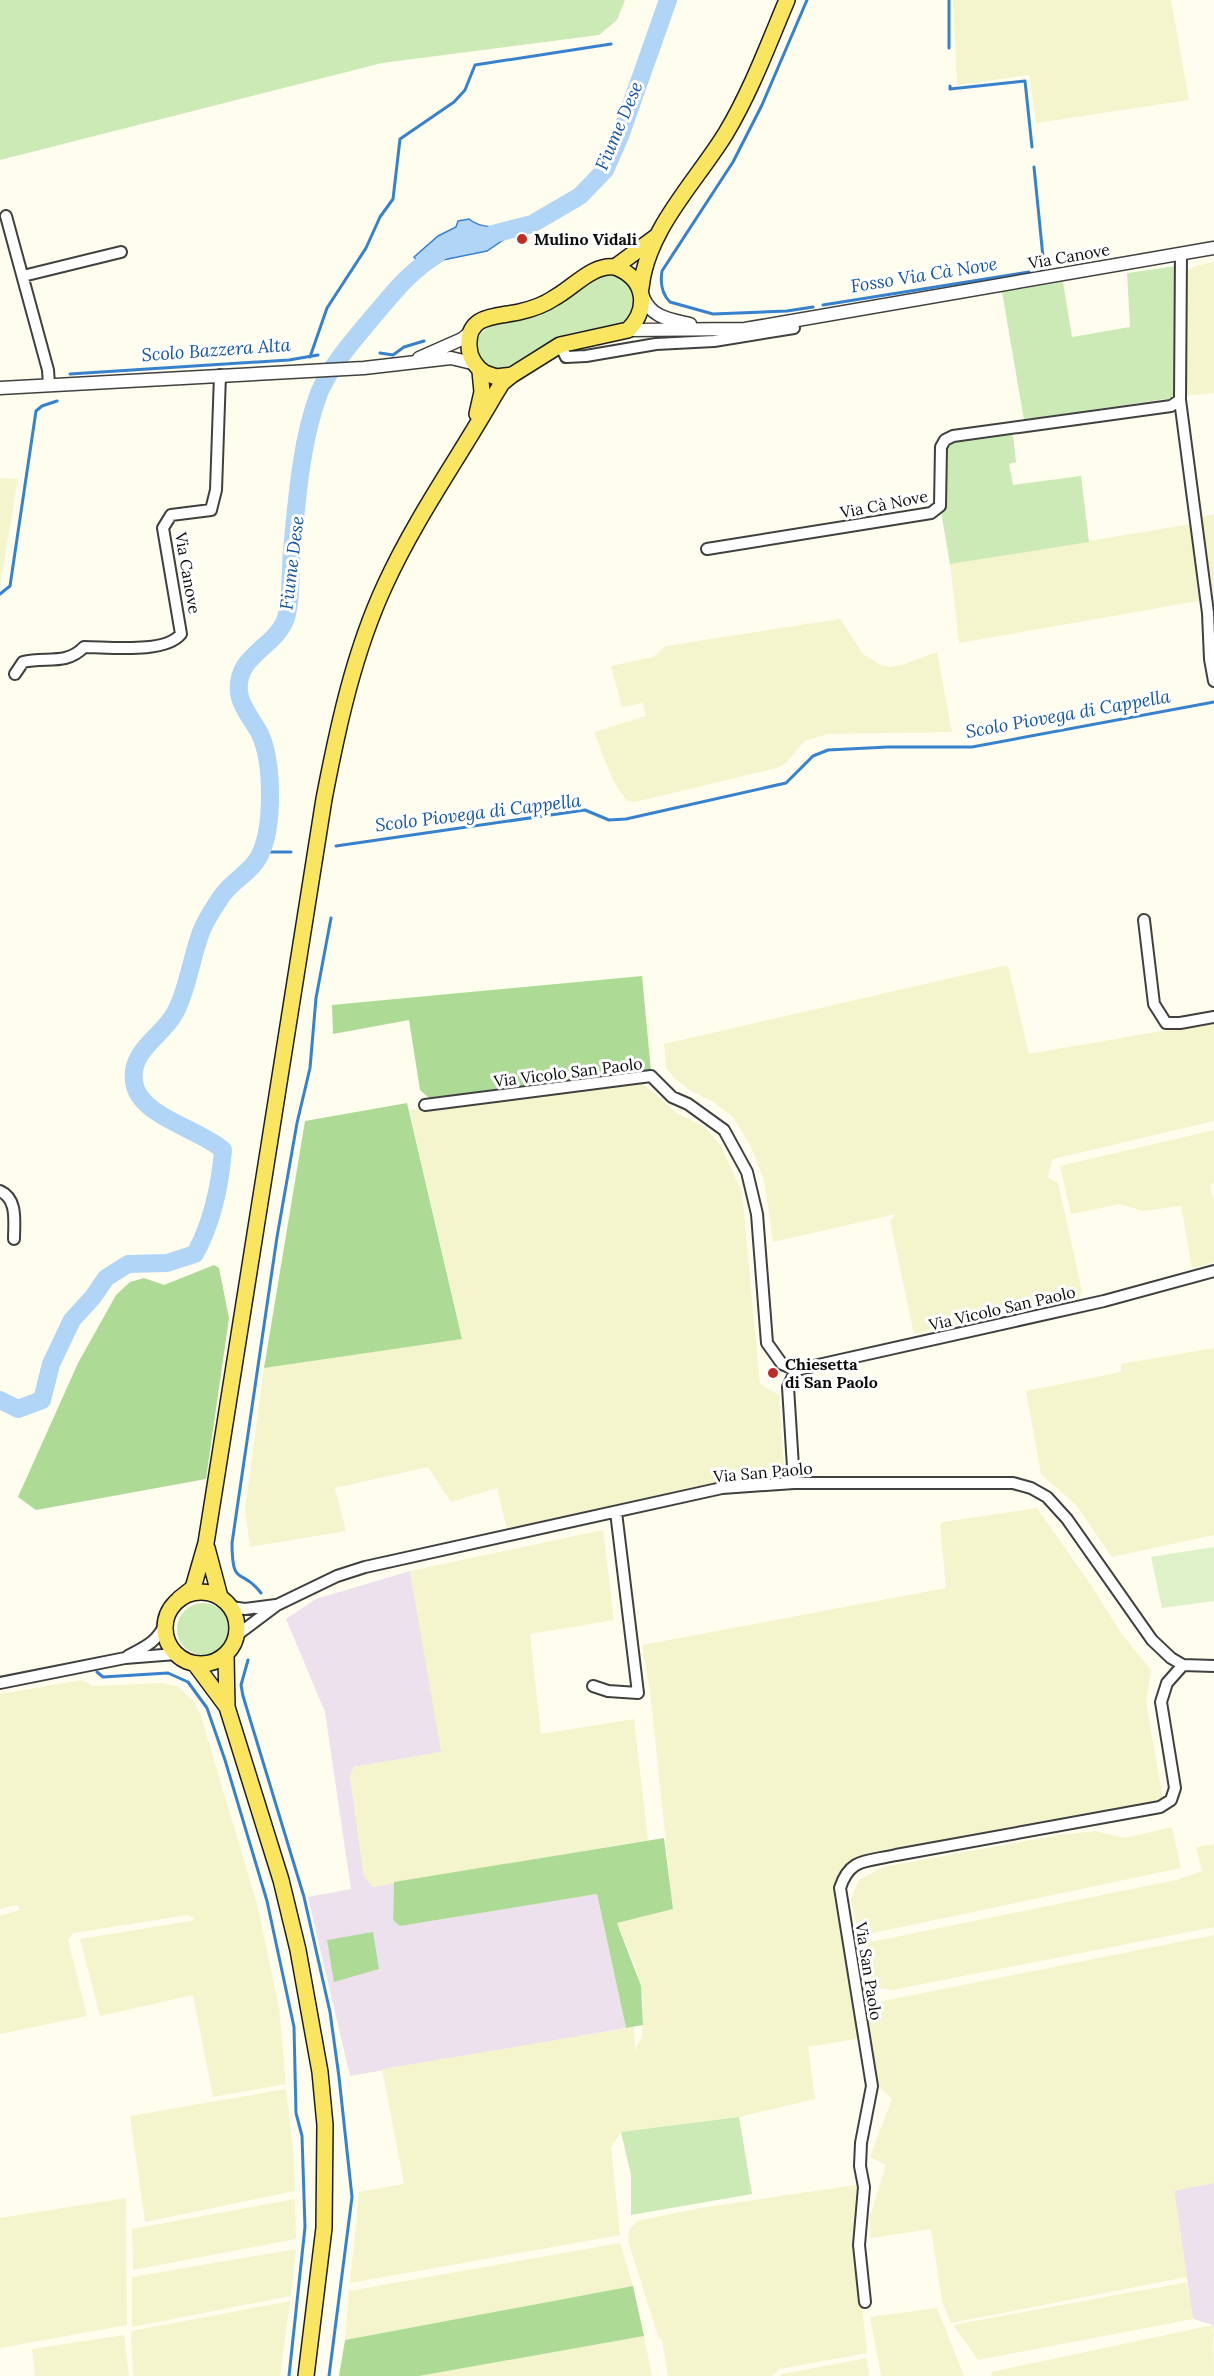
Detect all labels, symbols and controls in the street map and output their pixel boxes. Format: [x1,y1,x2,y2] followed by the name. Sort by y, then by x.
[590,78,647,174] water label: Fiume Dese
[534,229,637,249] place label: Mulino Vidali
[515,232,529,246] marker: Mulino Vidali
[1026,239,1112,273] street label: Via Canove
[849,252,999,297] water label: Fosso Via Cà Nove
[141,333,291,366] water label: Scolo Bazzera Alta
[838,486,930,522] street label: Via Cà Nove
[274,515,309,611] water label: Fiume Dese
[171,530,205,616] street label: Via Canove
[964,684,1172,743] water label: Scolo Piovega di Cappella
[374,788,582,837] water label: Scolo Piovega di Cappella
[491,1053,644,1091] street label: Via Vicolo San Paolo
[926,1281,1077,1335] street label: Via Vicolo San Paolo
[785,1354,878,1392] place label: Chiesetta di San Paolo
[766,1366,780,1380] marker: Chiesetta di San Paolo
[712,1458,813,1486] street label: Via San Paolo
[851,1919,887,2022] street label: Via San Paolo

